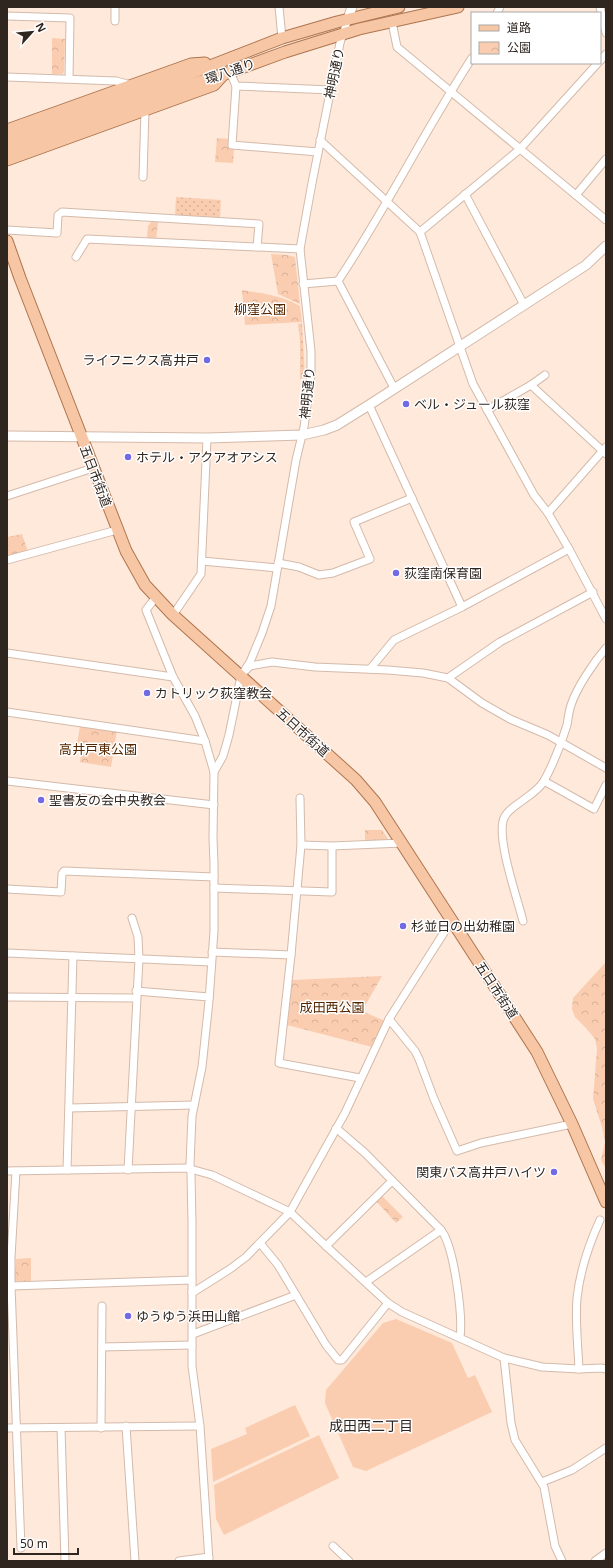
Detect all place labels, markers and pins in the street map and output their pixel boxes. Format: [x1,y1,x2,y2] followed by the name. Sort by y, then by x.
[82,351,199,369] place label: ライフニクス高井戸
[202,355,212,365] marker: ライフニクス高井戸
[414,395,530,413] place label: ベル・ジュール荻窪
[401,399,411,409] marker: ベル・ジュール荻窪
[136,448,278,466] place label: ホテル・アクアオアシス
[123,452,133,462] marker: ホテル・アクアオアシス
[404,564,482,582] place label: 荻窪南保育園
[391,568,401,578] marker: 荻窪南保育園
[155,684,272,702] place label: カトリック荻窪教会
[142,688,152,698] marker: カトリック荻窪教会
[49,791,166,809] place label: 聖書友の会中央教会
[36,795,46,805] marker: 聖書友の会中央教会
[411,917,515,935] place label: 杉並日の出幼稚園
[398,921,408,931] marker: 杉並日の出幼稚園
[416,1163,546,1181] place label: 関東バス高井戸ハイツ
[549,1167,559,1177] marker: 関東バス高井戸ハイツ
[136,1307,240,1325] place label: ゆうゆう浜田山館
[123,1311,133,1321] marker: ゆうゆう浜田山館

